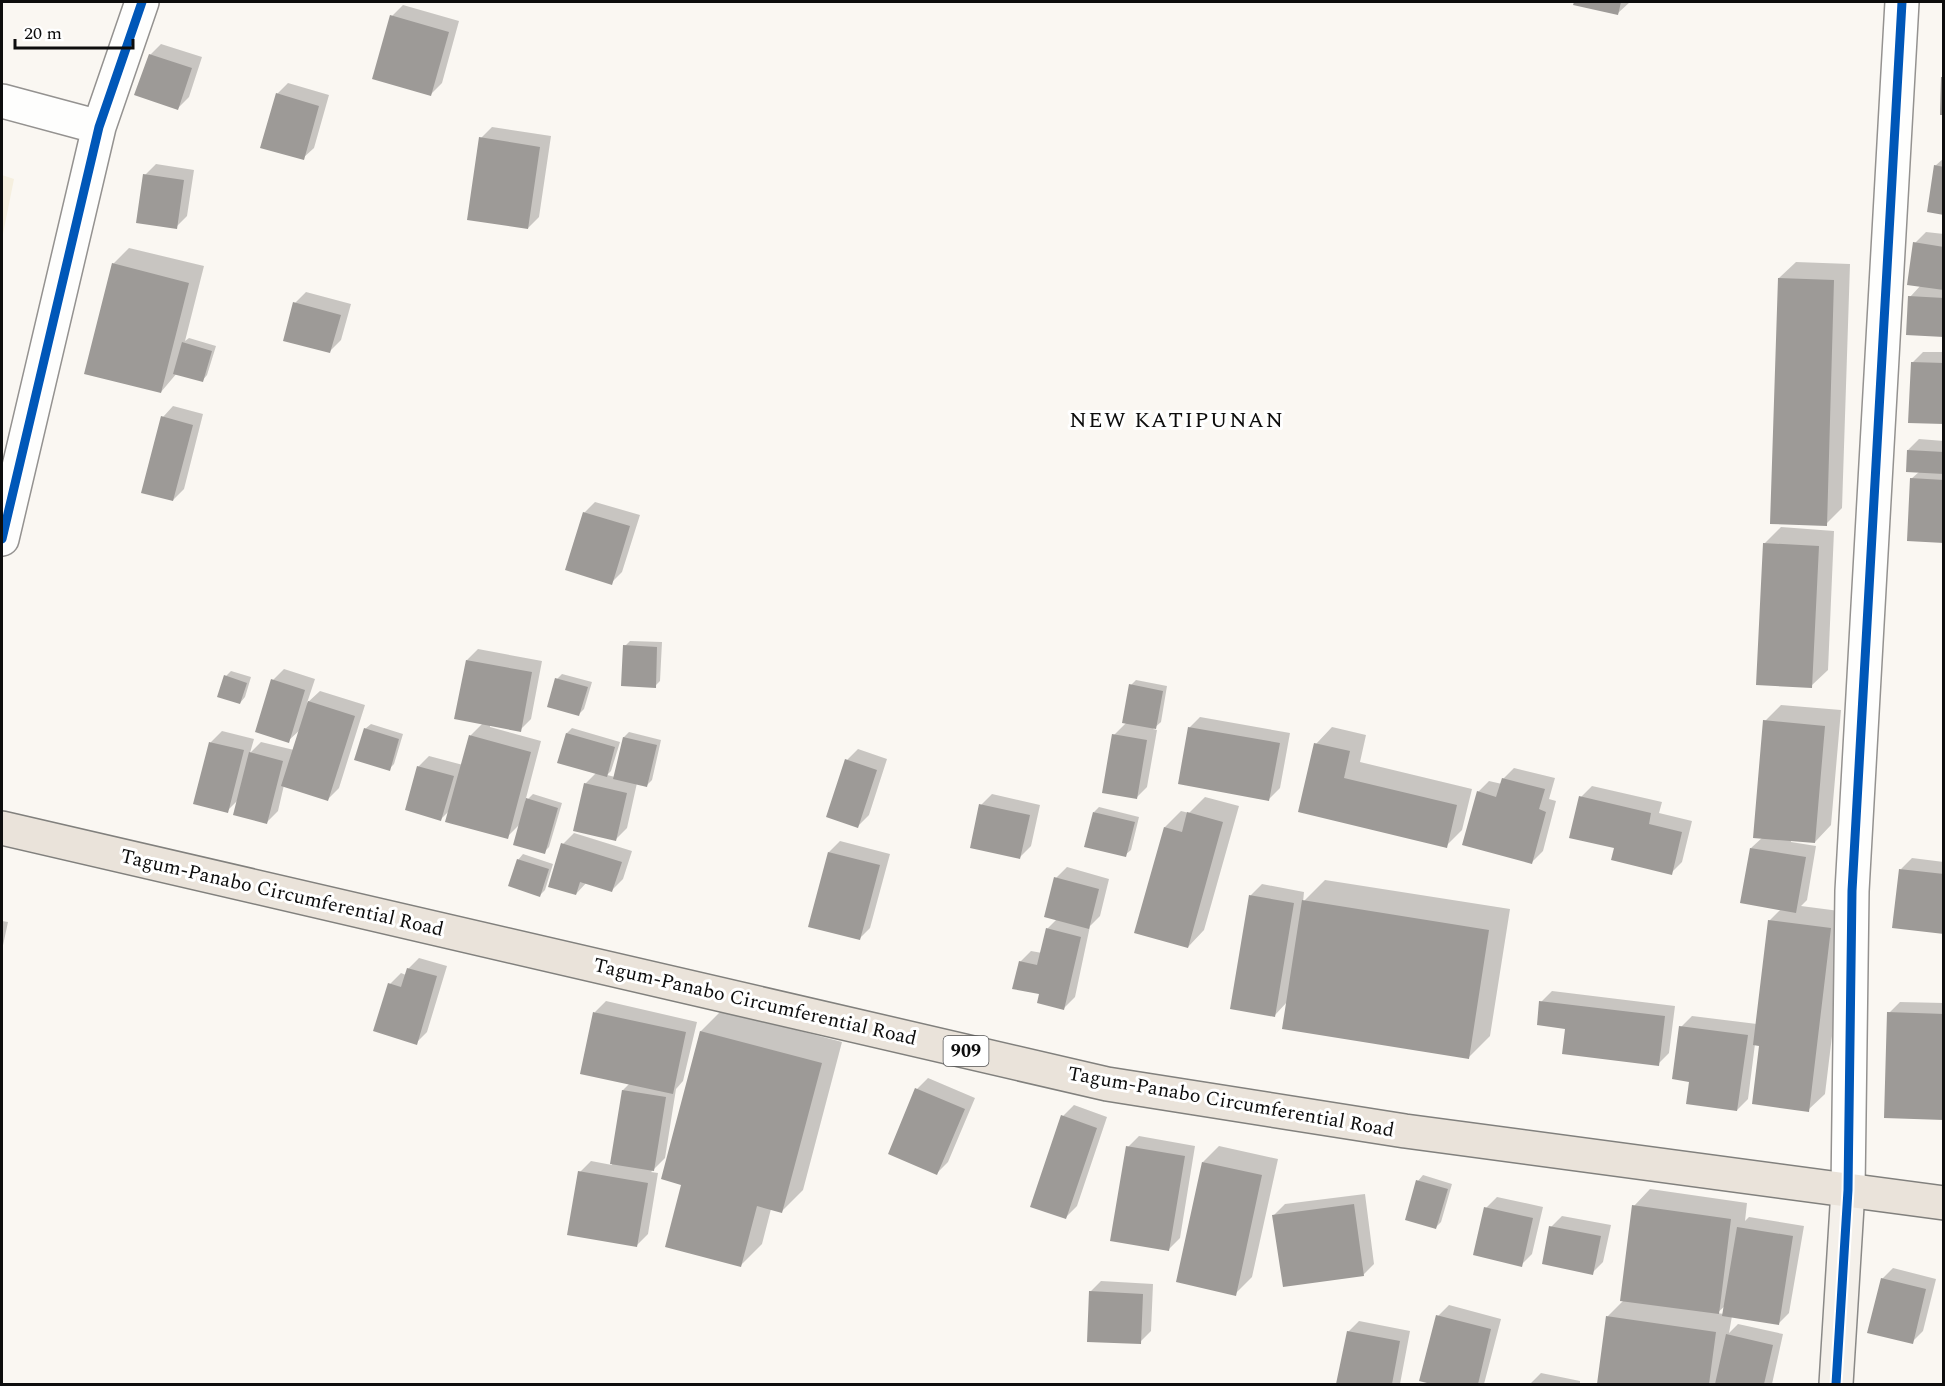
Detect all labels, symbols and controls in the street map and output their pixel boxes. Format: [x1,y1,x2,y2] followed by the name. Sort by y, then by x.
[15,12,134,50] scale bar
[24,20,62,47] text: 20 m
[1069,404,1285,437] district label: NEW KATIPUNAN
[117,841,447,945] street label: Tagum-Panabo Circumferential Road
[590,950,920,1054] street label: Tagum-Panabo Circumferential Road
[944,1036,988,1066] road number: 909
[1065,1058,1397,1146] street label: Tagum-Panabo Circumferential Road

